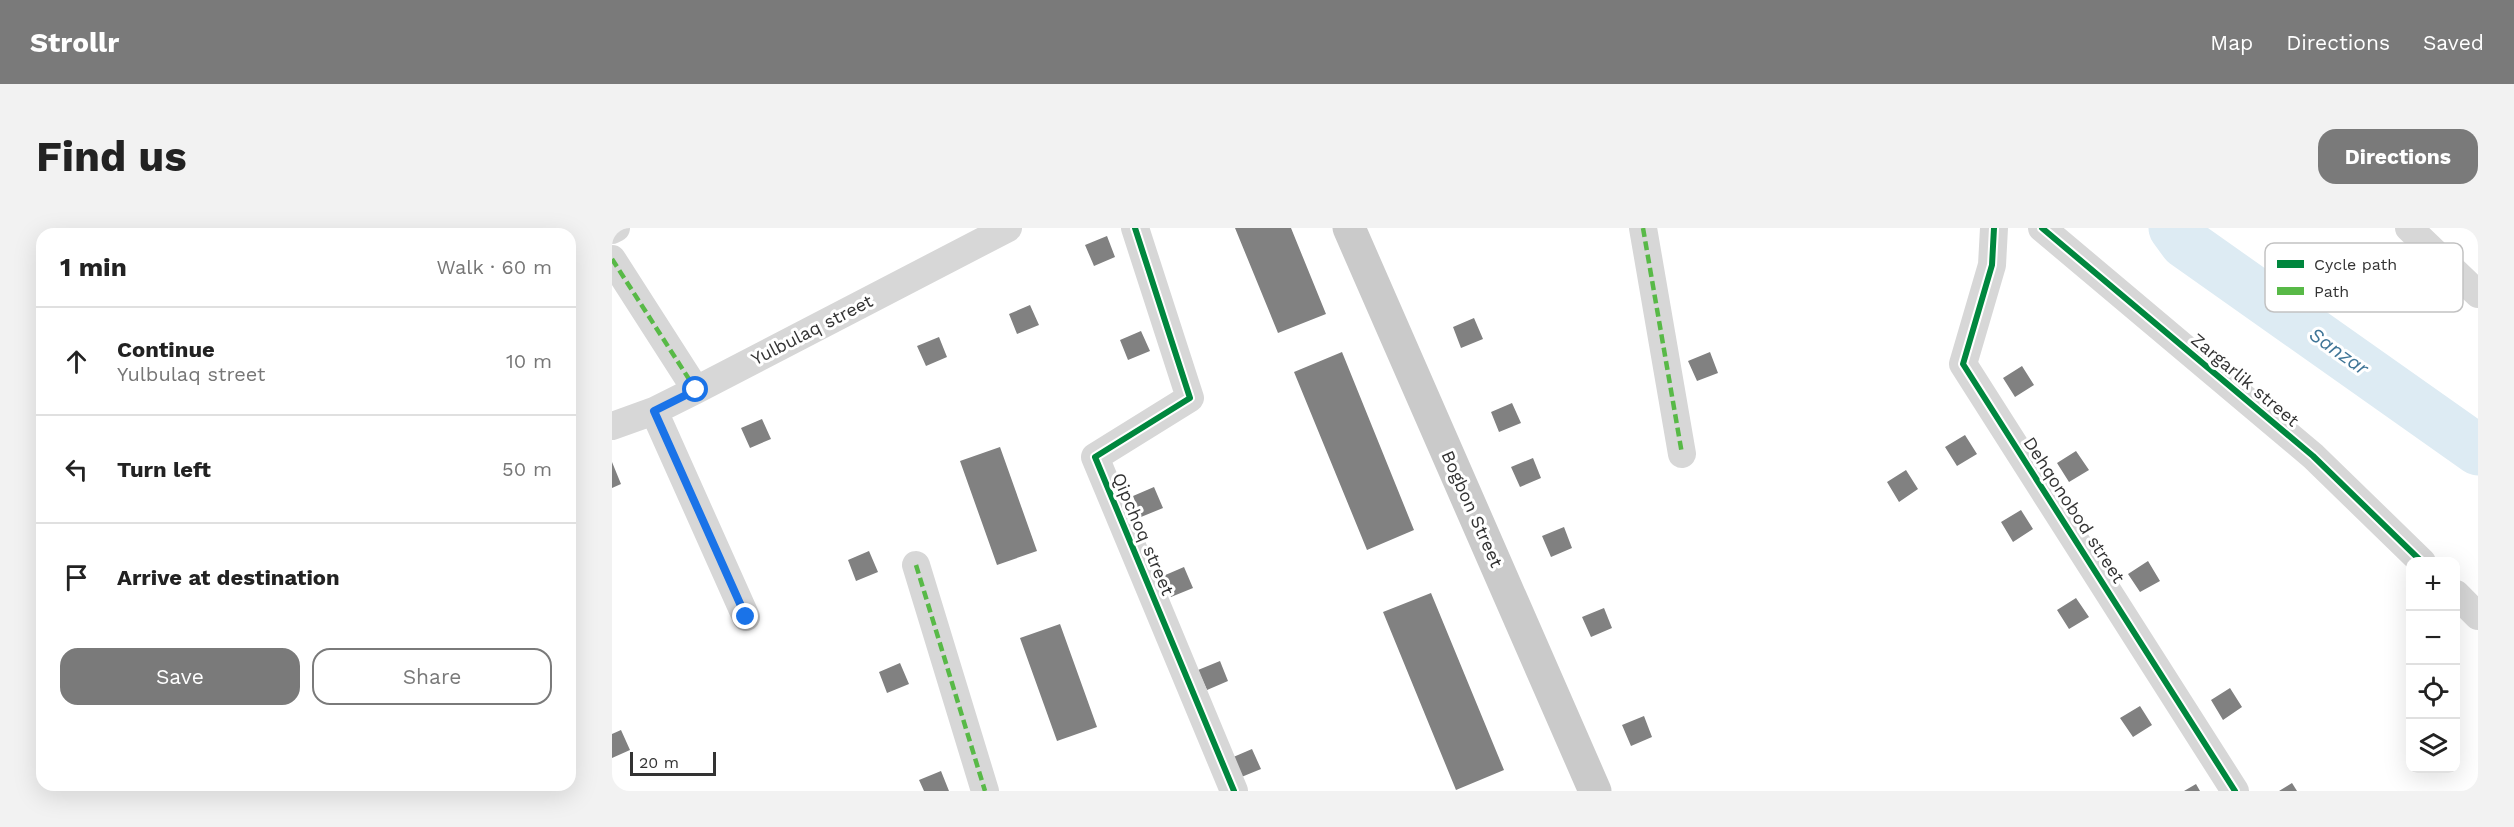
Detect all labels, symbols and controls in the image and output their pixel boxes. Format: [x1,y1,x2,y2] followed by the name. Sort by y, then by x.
[30,26,119,59] text: Strollr
[2210,30,2253,55] text: Map
[2286,30,2390,55] text: Directions
[2423,30,2484,55] text: Saved
[2318,129,2478,184] button: Directions
[36,132,187,181] text: Find us
[2265,243,2463,312] legend
[60,252,127,282] text: 1 min
[437,255,552,279] text: Walk · 60 m
[2314,255,2397,274] text: Cycle path
[2314,282,2349,301] text: Path
[747,290,876,369] street label: Yulbulaq street
[2305,322,2374,381] water label: Sanzar
[2187,329,2304,431] street label: Zargarlik street
[117,337,215,362] text: Continue
[60,345,93,378] icon: ahead
[506,349,552,373] text: 10 m
[117,362,265,386] text: Yulbulaq street
[682,376,708,402] route start
[2019,433,2130,587] street label: Dehqonobod street
[1437,447,1508,571] street label: Bogbon Street
[60,453,93,486] icon: left
[117,457,211,482] text: Turn left
[502,457,552,481] text: 50 m
[1108,469,1179,599] street label: Qipchoq street
[2406,557,2460,773] map controls
[2406,557,2460,611] button: +
[60,561,93,594] icon: arrive
[117,565,340,590] text: Arrive at destination
[732,603,758,629] route end
[2406,611,2460,665] button: −
[60,648,300,705] button: Save
[312,648,552,705] button: Share
[2406,665,2460,719] button: locate
[2406,719,2460,773] button: layers
[630,749,716,776] scale bar
[639,753,679,772] text: 20 m

